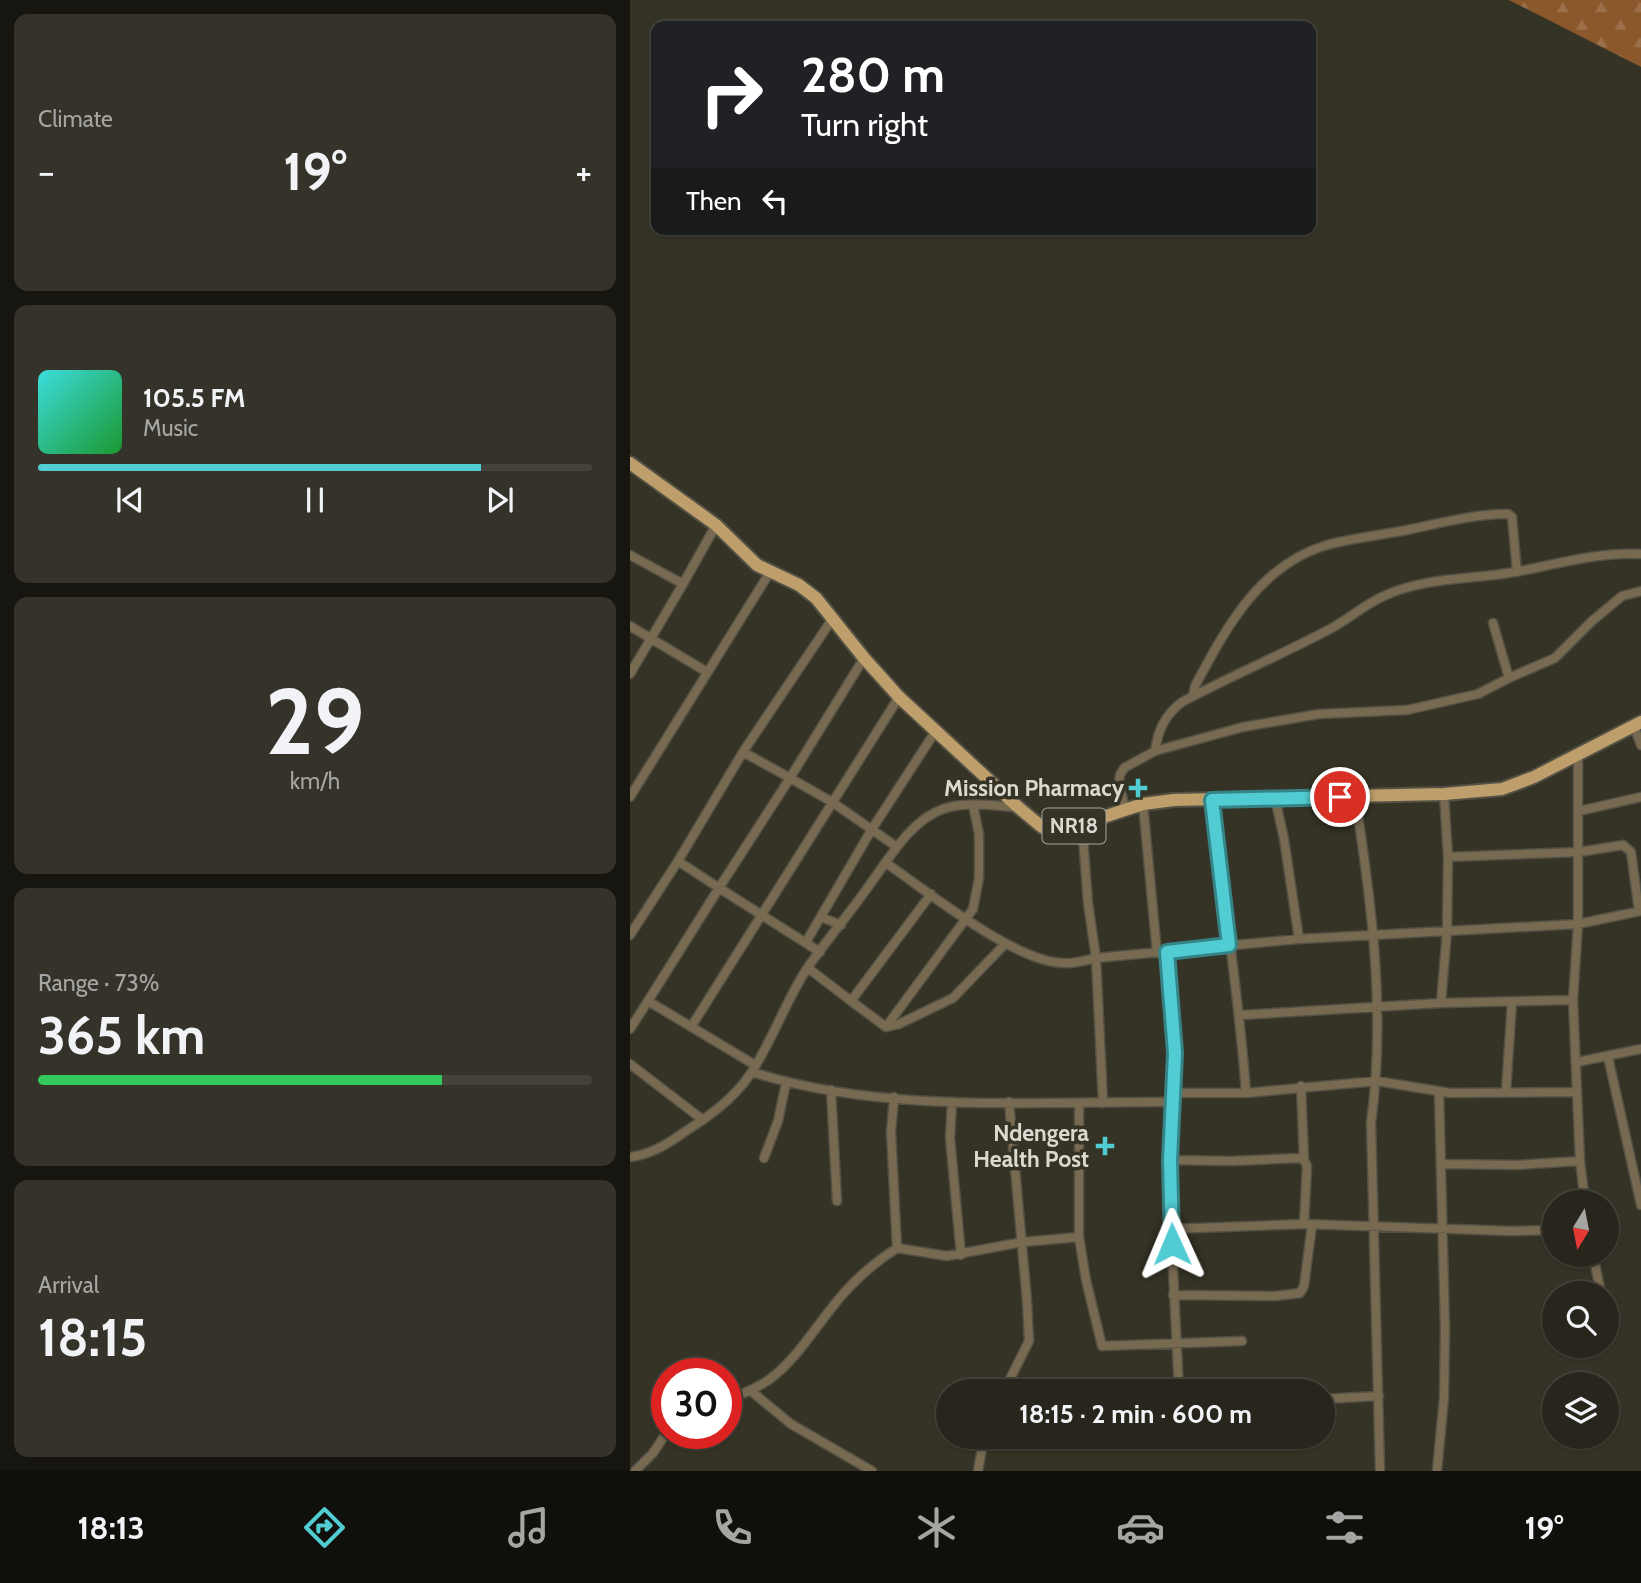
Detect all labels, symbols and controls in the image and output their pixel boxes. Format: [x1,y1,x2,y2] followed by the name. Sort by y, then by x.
[801,45,945,104] text: 280 m
[686,49,777,140] icon: right
[38,105,113,133] text: Climate
[801,105,928,144] text: Turn right
[283,140,347,203] text: 19°
[38,148,55,195] text: −
[575,148,592,195] text: +
[756,182,794,220] icon: left
[686,185,742,217] text: Then
[143,382,245,414] text: 105.5 FM
[143,414,198,442] text: Music
[111,481,149,519] icon: previous
[296,481,334,519] icon: pause
[481,481,519,519] icon: next
[265,666,365,777] text: 29
[290,767,340,795] text: km/h
[1310,767,1370,827] pin
[944,774,1125,802] place label: Mission Pharmacy
[1321,778,1359,816] icon: arrive
[1130,780,1146,796] marker: Mission Pharmacy
[1042,808,1106,844] road number: NR18
[38,969,159,997] text: Range · 73%
[38,1004,205,1067] text: 365 km
[973,1119,1090,1173] place label: Ndengera Health Post
[1095,1136,1115,1156] marker: Ndengera Health Post
[1542,1190,1619,1267] north arrow
[1542,1190,1619,1449] map controls
[1135,1207,1209,1281] position arrow
[38,1271,99,1299] text: Arrival
[1542,1281,1619,1358] button: search
[38,1306,147,1369] text: 18:15
[651,1358,742,1449] speed limit sign: 30
[1542,1372,1619,1449] button: layers
[1019,1398,1252,1430] text: 18:15 · 2 min · 600 m
[300,1503,349,1552] icon: directions
[504,1503,553,1552] icon: music
[708,1503,757,1552] icon: phone
[912,1503,961,1552] icon: climate
[1116,1503,1165,1552] icon: car
[1320,1503,1369,1552] icon: filters
[78,1508,145,1547] text: 18:13
[1524,1508,1563,1547] text: 19°

